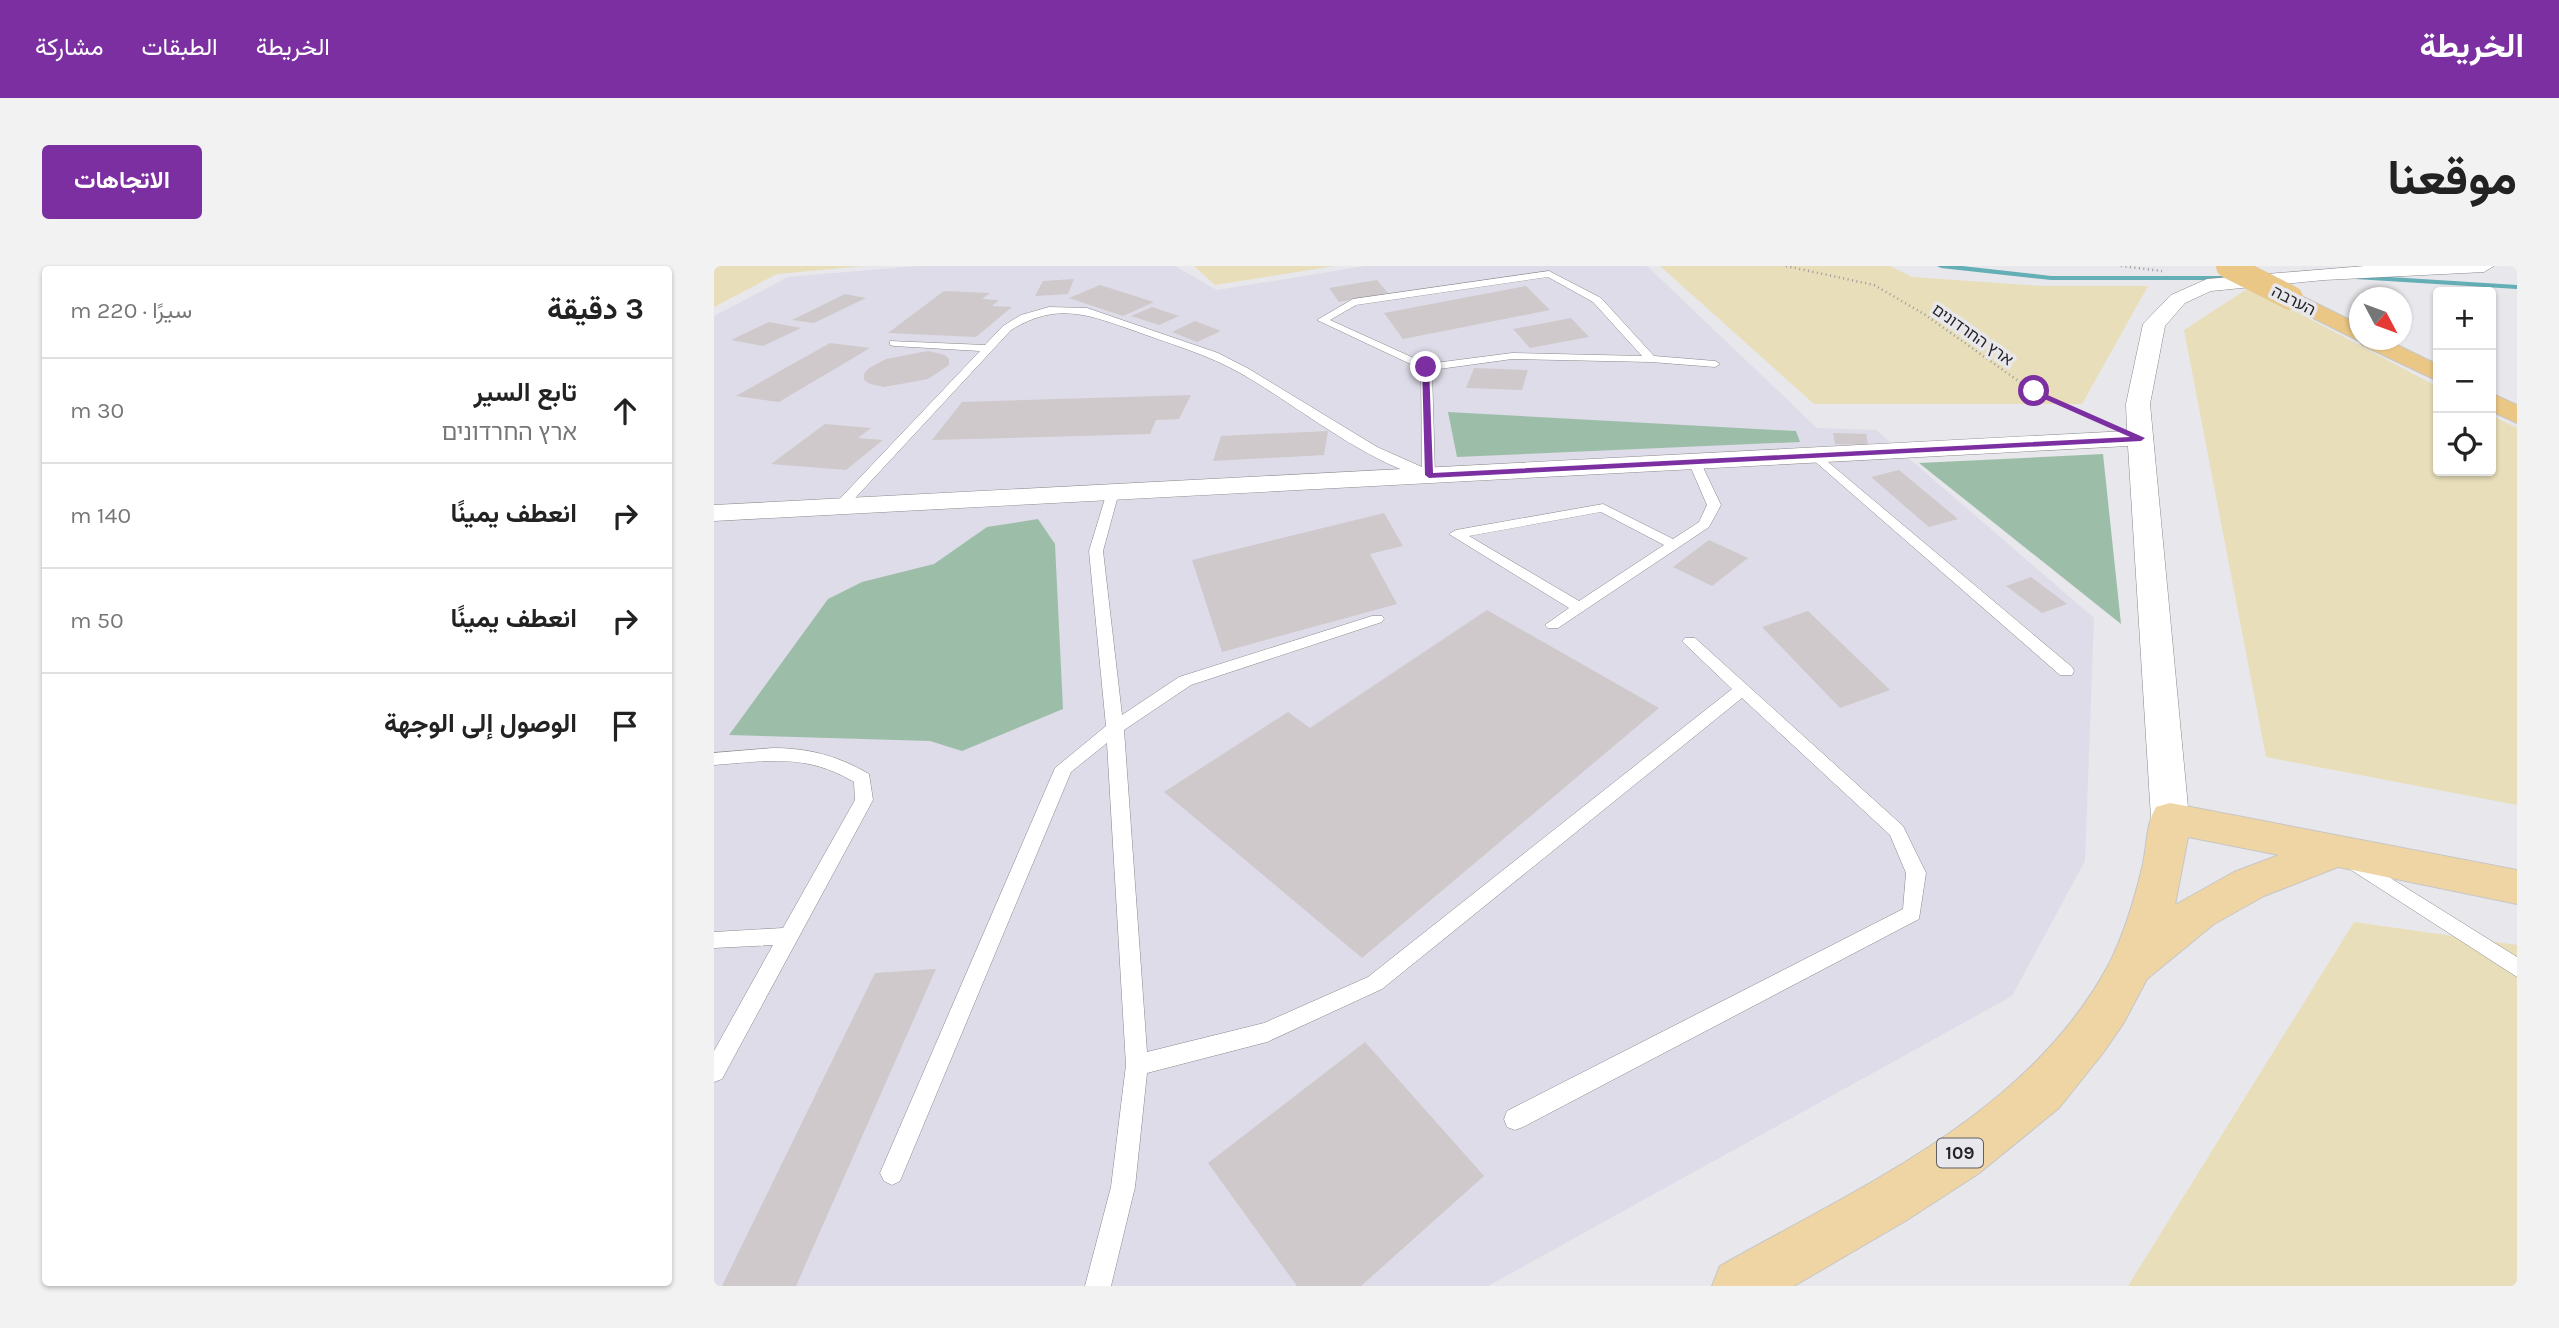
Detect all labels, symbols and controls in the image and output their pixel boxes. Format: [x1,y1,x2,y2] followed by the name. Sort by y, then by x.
[2420,27,2524,65] text: الخريطة
[35,33,103,61] text: مشاركة
[141,33,218,61] text: الطبقات
[256,33,330,61] text: الخريطة
[42,145,202,219] button: الاتجاهات
[2387,149,2517,206] text: موقعنا
[2269,281,2319,319] street label: הערבה
[2349,287,2412,350] north arrow
[2433,287,2496,476] map controls
[2433,287,2496,350] button: +
[547,291,644,327] text: 3 دقيقة
[70,297,192,324] text: سيرًا · 220 m
[1929,300,2017,369] street label: ארץ החרדונים
[2433,350,2496,413] button: −
[1410,351,1441,382] route end
[2018,375,2049,406] route start
[473,377,577,408] text: تابع السير
[606,392,644,430] icon: ahead
[70,397,124,424] text: 30 m
[2433,413,2496,476] button: locate
[442,419,577,446] text: ארץ החרדונים
[606,497,644,535] icon: right
[451,498,577,529] text: انعطف يمينًا
[70,502,131,529] text: 140 m
[606,602,644,640] icon: right
[451,603,577,634] text: انعطف يمينًا
[70,607,124,634] text: 50 m
[606,707,644,745] icon: arrive
[384,708,577,739] text: الوصول إلى الوجهة
[1937,1138,1983,1168] road number: 109

